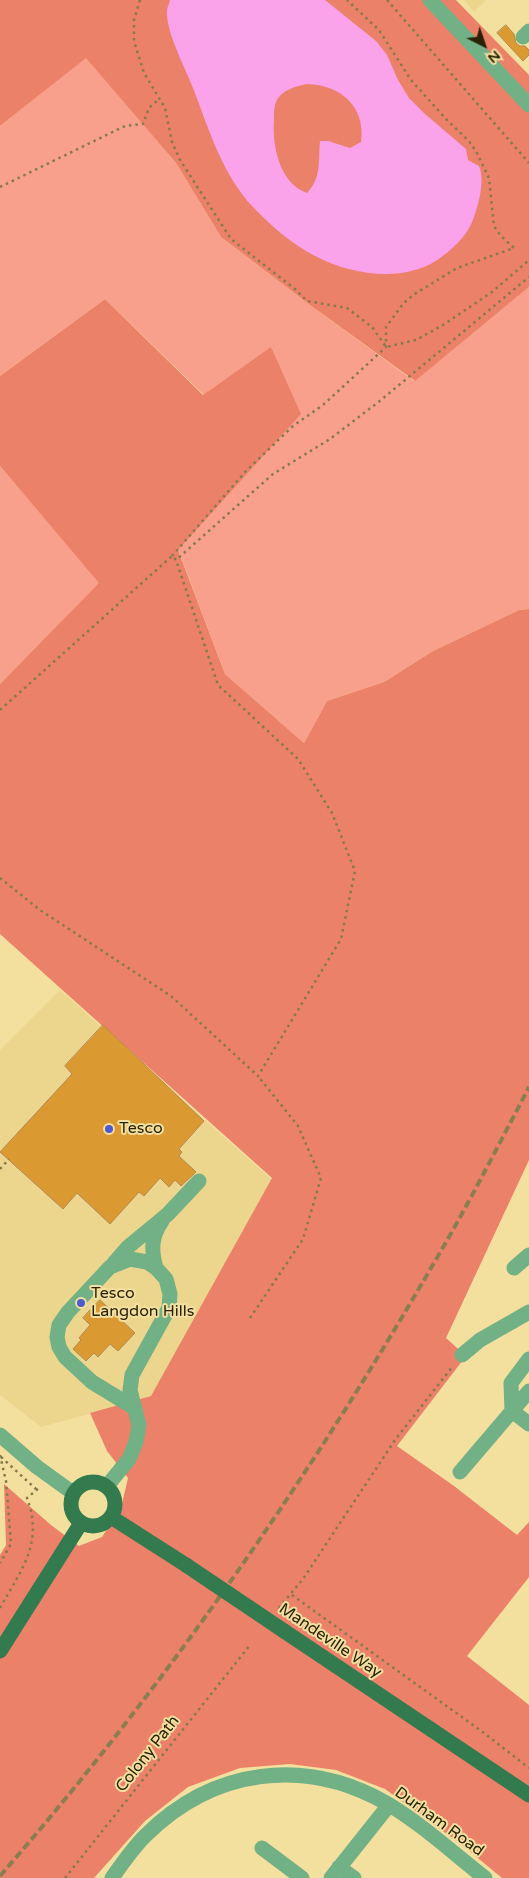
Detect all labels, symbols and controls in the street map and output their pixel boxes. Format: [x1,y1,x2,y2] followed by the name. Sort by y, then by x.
[459,20,509,70] north arrow
[484,47,504,67] text: N
[119,1119,163,1139] place label: Tesco
[103,1123,115,1135] marker: Tesco
[91,1284,194,1322] place label: Tesco Langdon Hills
[75,1297,87,1309] marker: Tesco Langdon Hills
[275,1600,385,1682] street label: Mandeville Way
[112,1712,184,1796] street label: Colony Path
[391,1783,487,1861] street label: Durham Road

